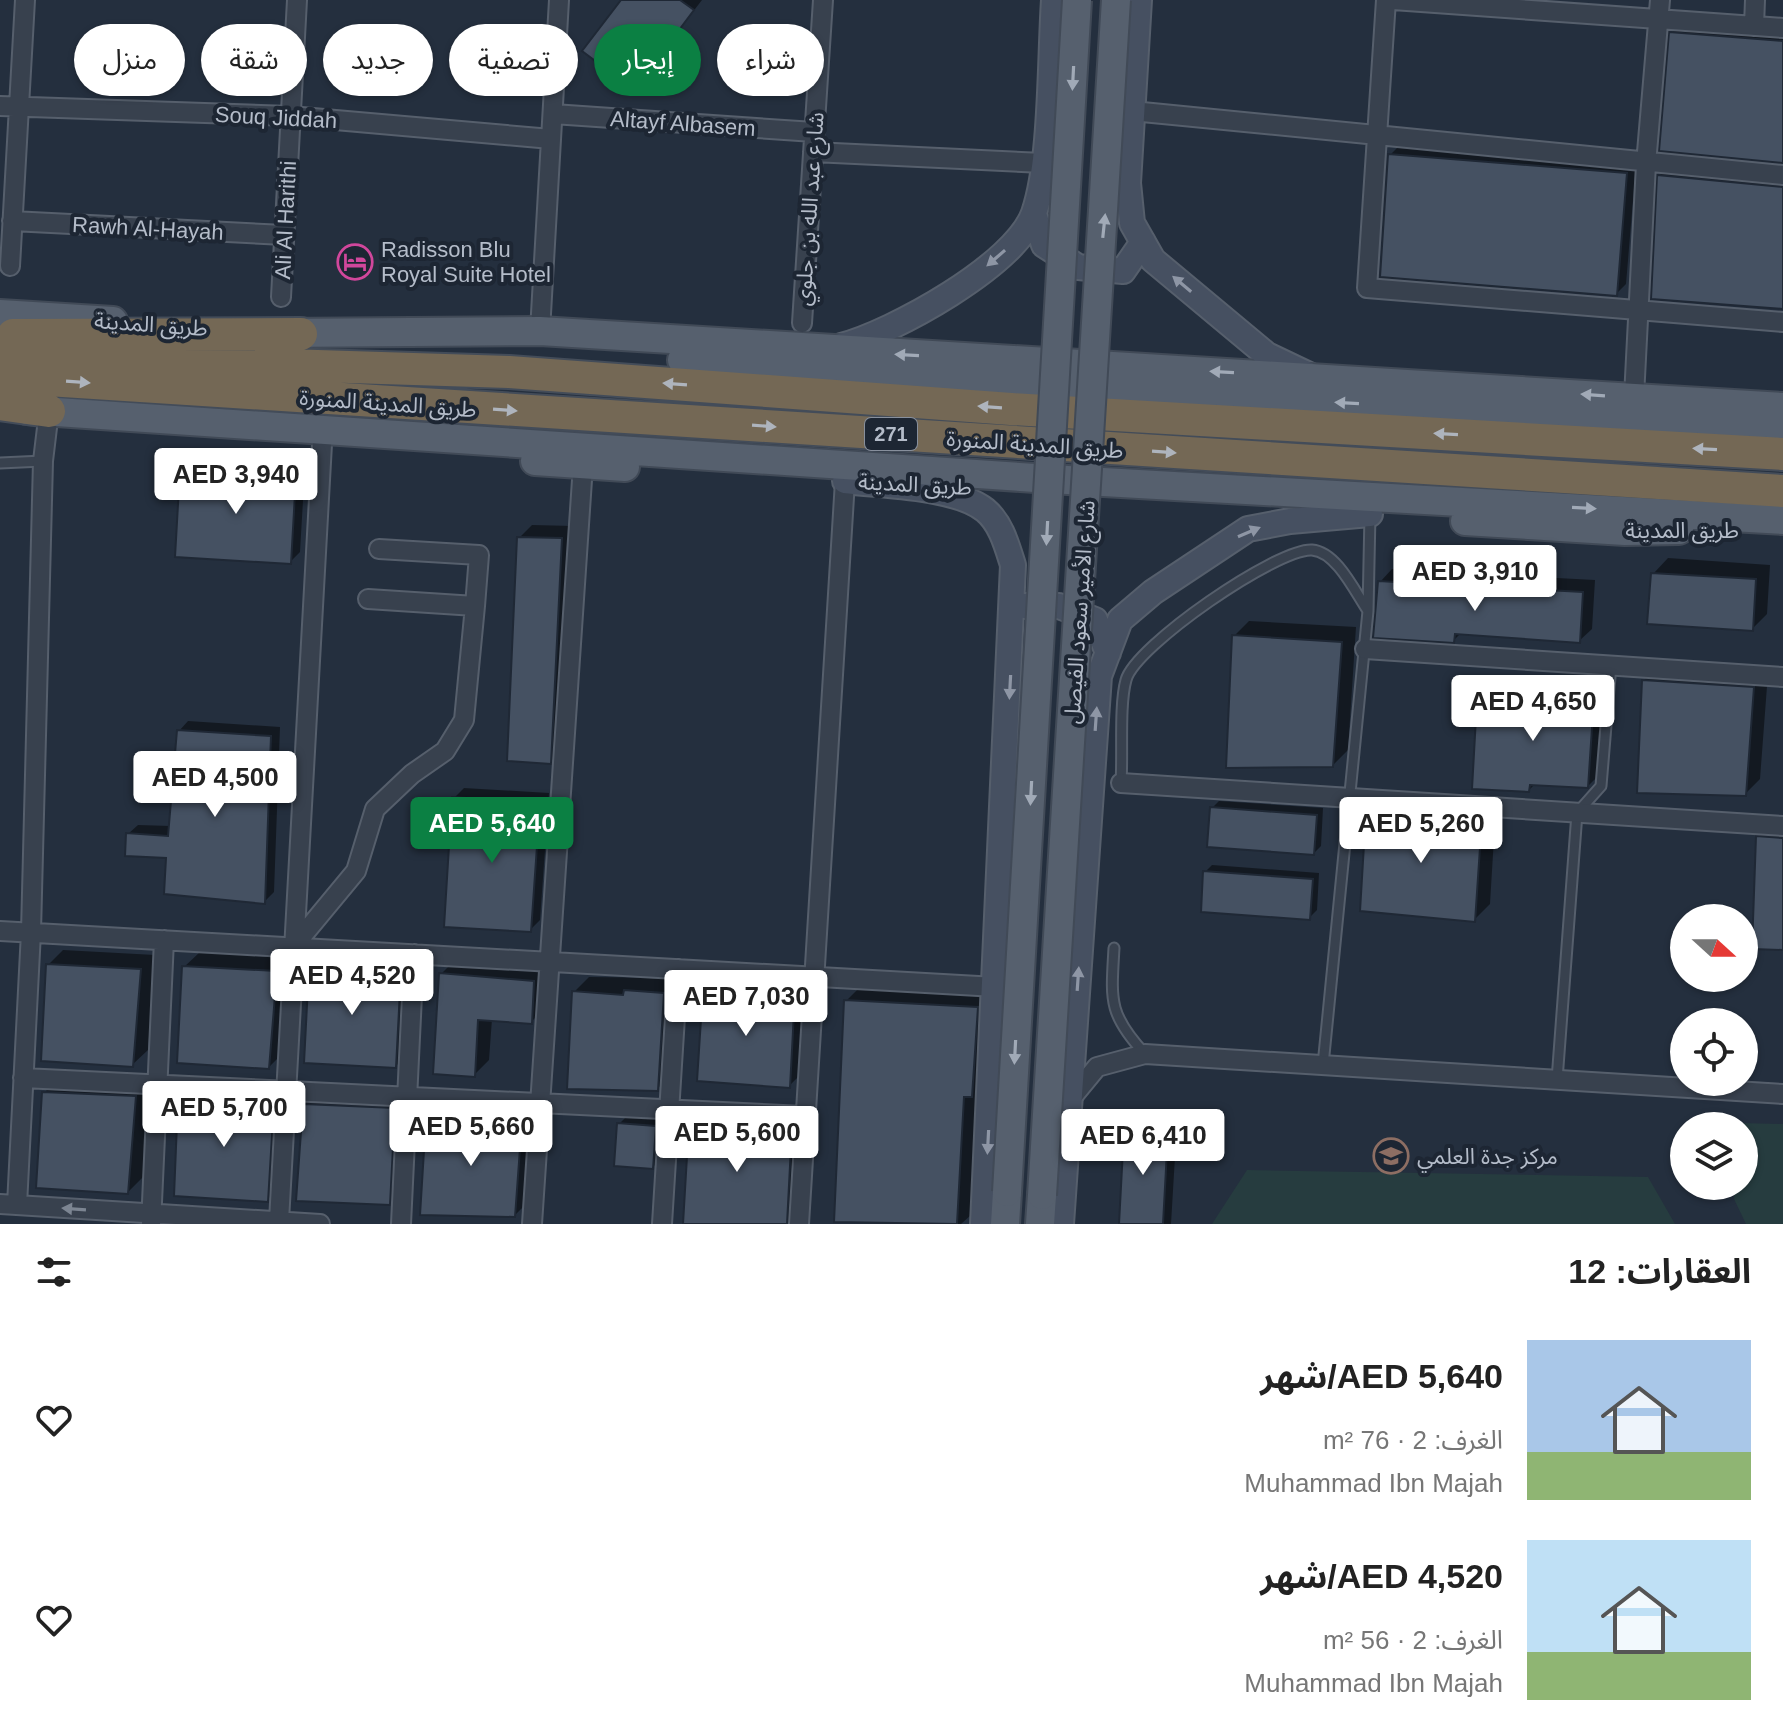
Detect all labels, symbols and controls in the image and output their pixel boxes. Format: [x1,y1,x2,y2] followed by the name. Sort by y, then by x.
[74,24,185,96] chip: منزل
[201,24,307,96] chip: شقة
[323,24,433,96] chip: جديد
[449,24,578,96] chip: تصفية
[594,24,701,96] chip: إيجار
[717,24,824,96] chip: شراء
[1066,66,1079,91] one-way arrow
[214,102,338,133] street label: Souq Jiddah
[610,106,756,141] street label: Altayf Albasem
[790,111,833,307] street label: شارع عبد الله بن جلوي
[270,160,301,280] street label: Ali Al Harithi
[72,212,224,245] street label: Rawh Al-Hayah
[1097,213,1110,238] one-way arrow
[381,237,551,287] place label: Radisson Blu Royal Suite Hotel
[336,243,374,281] hotel icon: Radisson Blu Royal Suite Hotel
[986,249,1006,266] one-way arrow
[1172,276,1192,293] one-way arrow
[93,308,209,342] street label: طريق المدينة
[894,348,919,361] one-way arrow
[1209,366,1234,379] one-way arrow
[66,376,91,389] one-way arrow
[662,377,687,390] one-way arrow
[299,385,477,423] street label: طريق المدينة المنورة
[1580,388,1605,401] one-way arrow
[1334,396,1359,409] one-way arrow
[977,400,1002,413] one-way arrow
[493,404,518,417] one-way arrow
[865,418,917,450] road number: 271
[752,420,777,433] one-way arrow
[946,426,1124,464] street label: طريق المدينة المنورة
[1433,427,1458,440] one-way arrow
[1692,443,1717,456] one-way arrow
[1152,445,1177,458] one-way arrow
[144,448,328,516] pin: AED 3,940
[172,459,300,489] text: AED 3,940
[858,469,972,501] street label: طريق المدينة
[1059,499,1104,725] street label: شارع الأمير سعود الفيصل
[1572,502,1597,515] one-way arrow
[1625,518,1739,544] street label: طريق المدينة
[1040,521,1053,546] one-way arrow
[1237,525,1261,538] one-way arrow
[1383,545,1567,613] pin: AED 3,910
[1411,556,1539,586] text: AED 3,910
[1003,675,1016,700] one-way arrow
[1441,675,1625,743] pin: AED 4,650
[1469,686,1597,716] text: AED 4,650
[1090,706,1103,731] one-way arrow
[123,751,307,819] pin: AED 4,500
[151,762,279,792] text: AED 4,500
[1024,781,1037,806] one-way arrow
[400,797,584,865] pin: AED 5,640
[1329,797,1513,865] pin: AED 5,260
[428,808,556,838] text: AED 5,640
[1357,808,1485,838] text: AED 5,260
[1670,904,1758,992] north arrow
[1670,904,1758,1200] map controls
[260,949,444,1017] pin: AED 4,520
[288,960,416,990] text: AED 4,520
[1072,966,1085,991] one-way arrow
[654,970,838,1038] pin: AED 7,030
[682,981,810,1011] text: AED 7,030
[1670,1008,1758,1096] button: locate
[1008,1040,1021,1065] one-way arrow
[132,1081,316,1149] pin: AED 5,700
[160,1092,288,1122] text: AED 5,700
[379,1100,563,1168] pin: AED 5,660
[645,1106,829,1174] pin: AED 5,600
[1051,1109,1235,1177] pin: AED 6,410
[407,1111,535,1141] text: AED 5,660
[1670,1112,1758,1200] button: layers
[673,1117,801,1147] text: AED 5,600
[1079,1120,1207,1150] text: AED 6,410
[981,1130,994,1156] one-way arrow
[1372,1137,1410,1175] school or university icon: مركز جدة العلمي
[1417,1144,1558,1173] place label: مركز جدة العلمي
[61,1202,86,1215] one-way arrow
[32,1250,76,1294] icon: filters
[1568,1252,1751,1290] text: العقارات: 12
[1260,1357,1503,1395] text: AED 5,640/شهر
[1591,1372,1687,1468] icon: home
[32,1398,76,1442] icon: heart
[1323,1425,1503,1455] text: الغرف: 2 · 76 m²
[1244,1468,1503,1498] text: Muhammad Ibn Majah
[1260,1557,1503,1595] text: AED 4,520/شهر
[1591,1572,1687,1668] icon: home
[32,1598,76,1642] icon: heart
[1323,1625,1503,1655] text: الغرف: 2 · 56 m²
[1244,1668,1503,1698] text: Muhammad Ibn Majah

